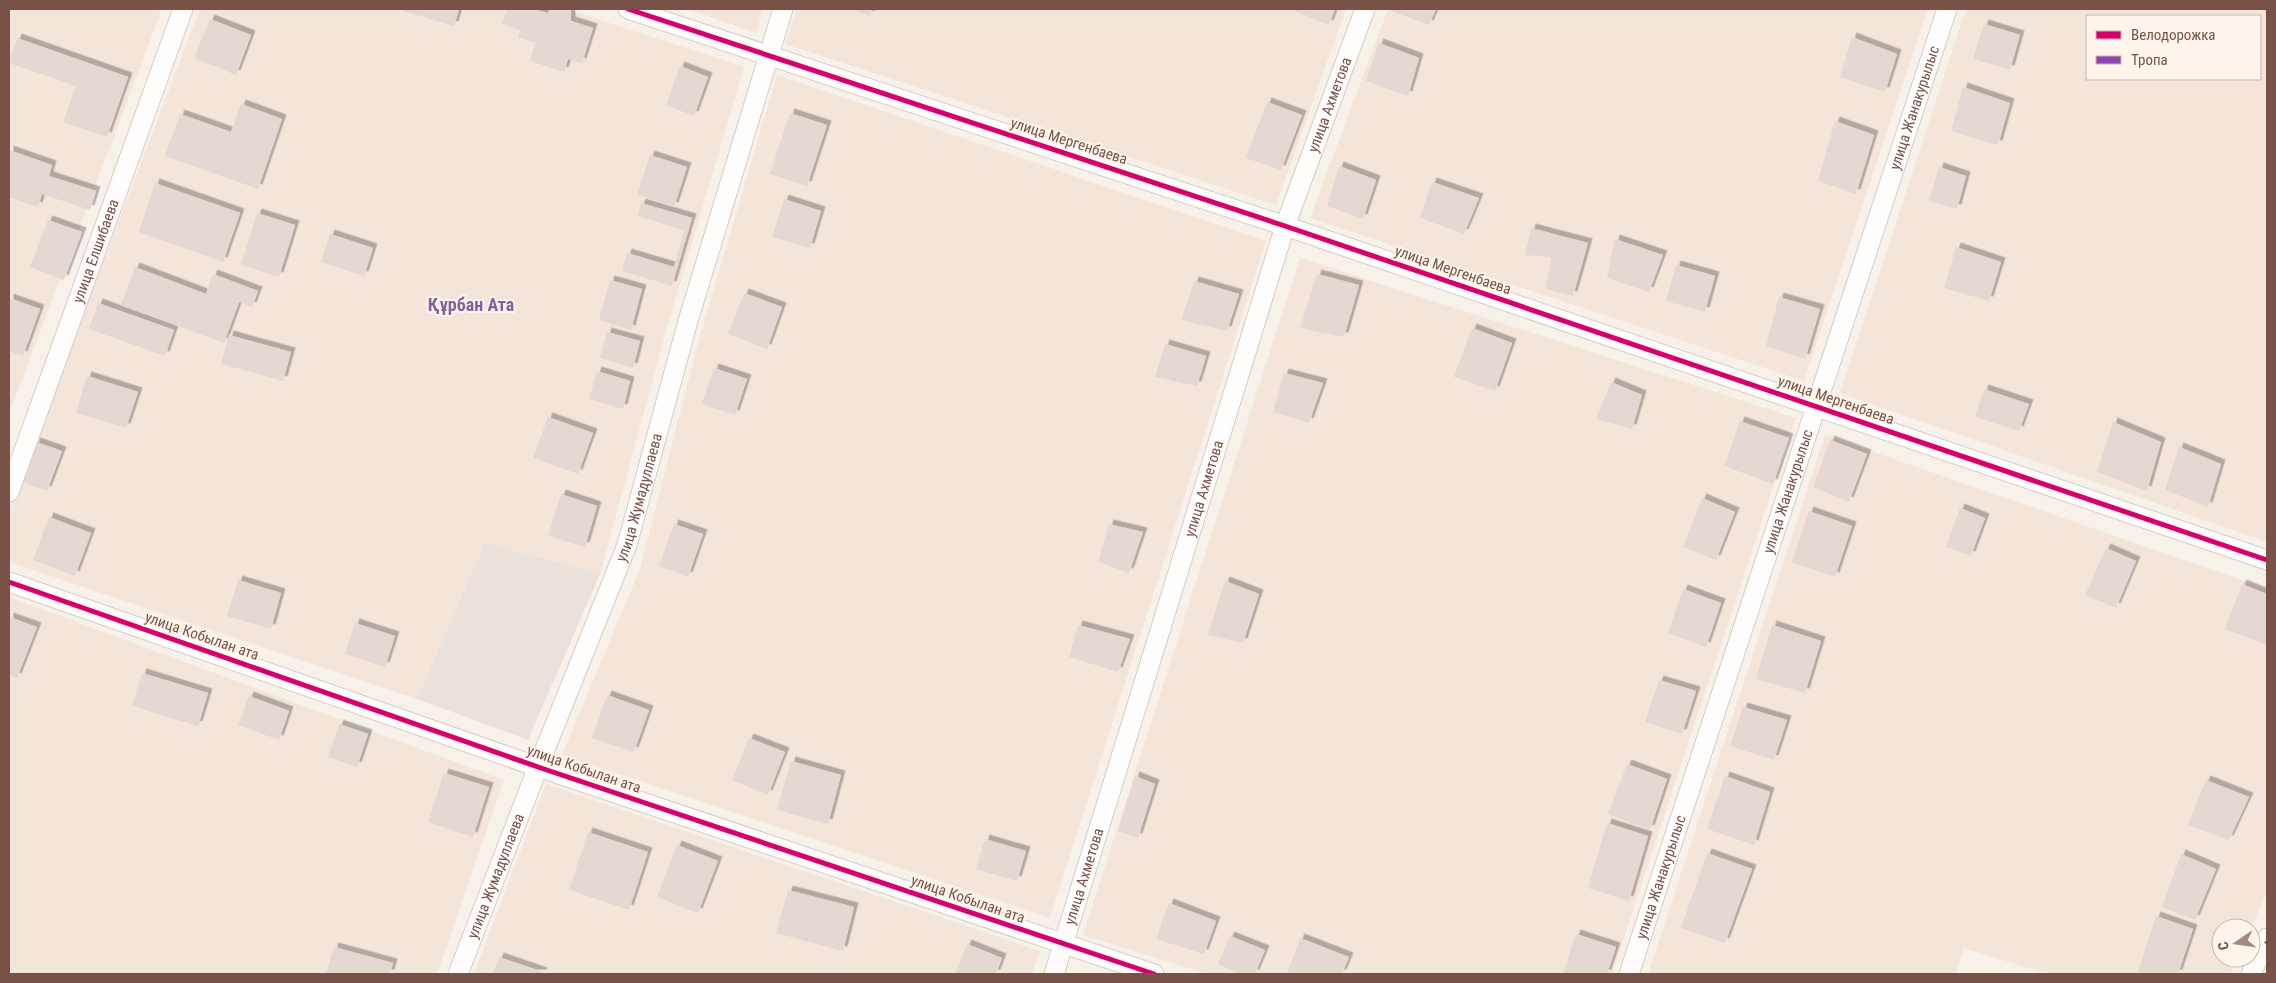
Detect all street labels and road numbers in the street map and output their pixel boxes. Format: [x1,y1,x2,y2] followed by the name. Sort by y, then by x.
[1886,43,1943,172] street label: улица Жанакурылыс
[1304,55,1355,155] street label: улица Ахметова
[1008,114,1130,168] street label: улица Мергенбаева
[69,197,123,306] street label: улица Елшибаева
[1392,242,1514,298] street label: улица Мергенбаева
[1775,372,1897,428] street label: улица Мергенбаева
[1759,427,1817,556] street label: улица Жанакурылыс
[612,431,666,565] street label: улица Жумадуллаева
[1181,438,1227,539] street label: улица Ахметова
[143,608,261,664] street label: улица Кобылан ата
[525,741,643,797] street label: улица Кобылан ата
[464,811,528,941] street label: улица Жумадуллаева
[1632,813,1690,941] street label: улица Жанакурылыс
[1061,826,1107,927] street label: улица Ахметова
[909,871,1027,927] street label: улица Кобылан ата

